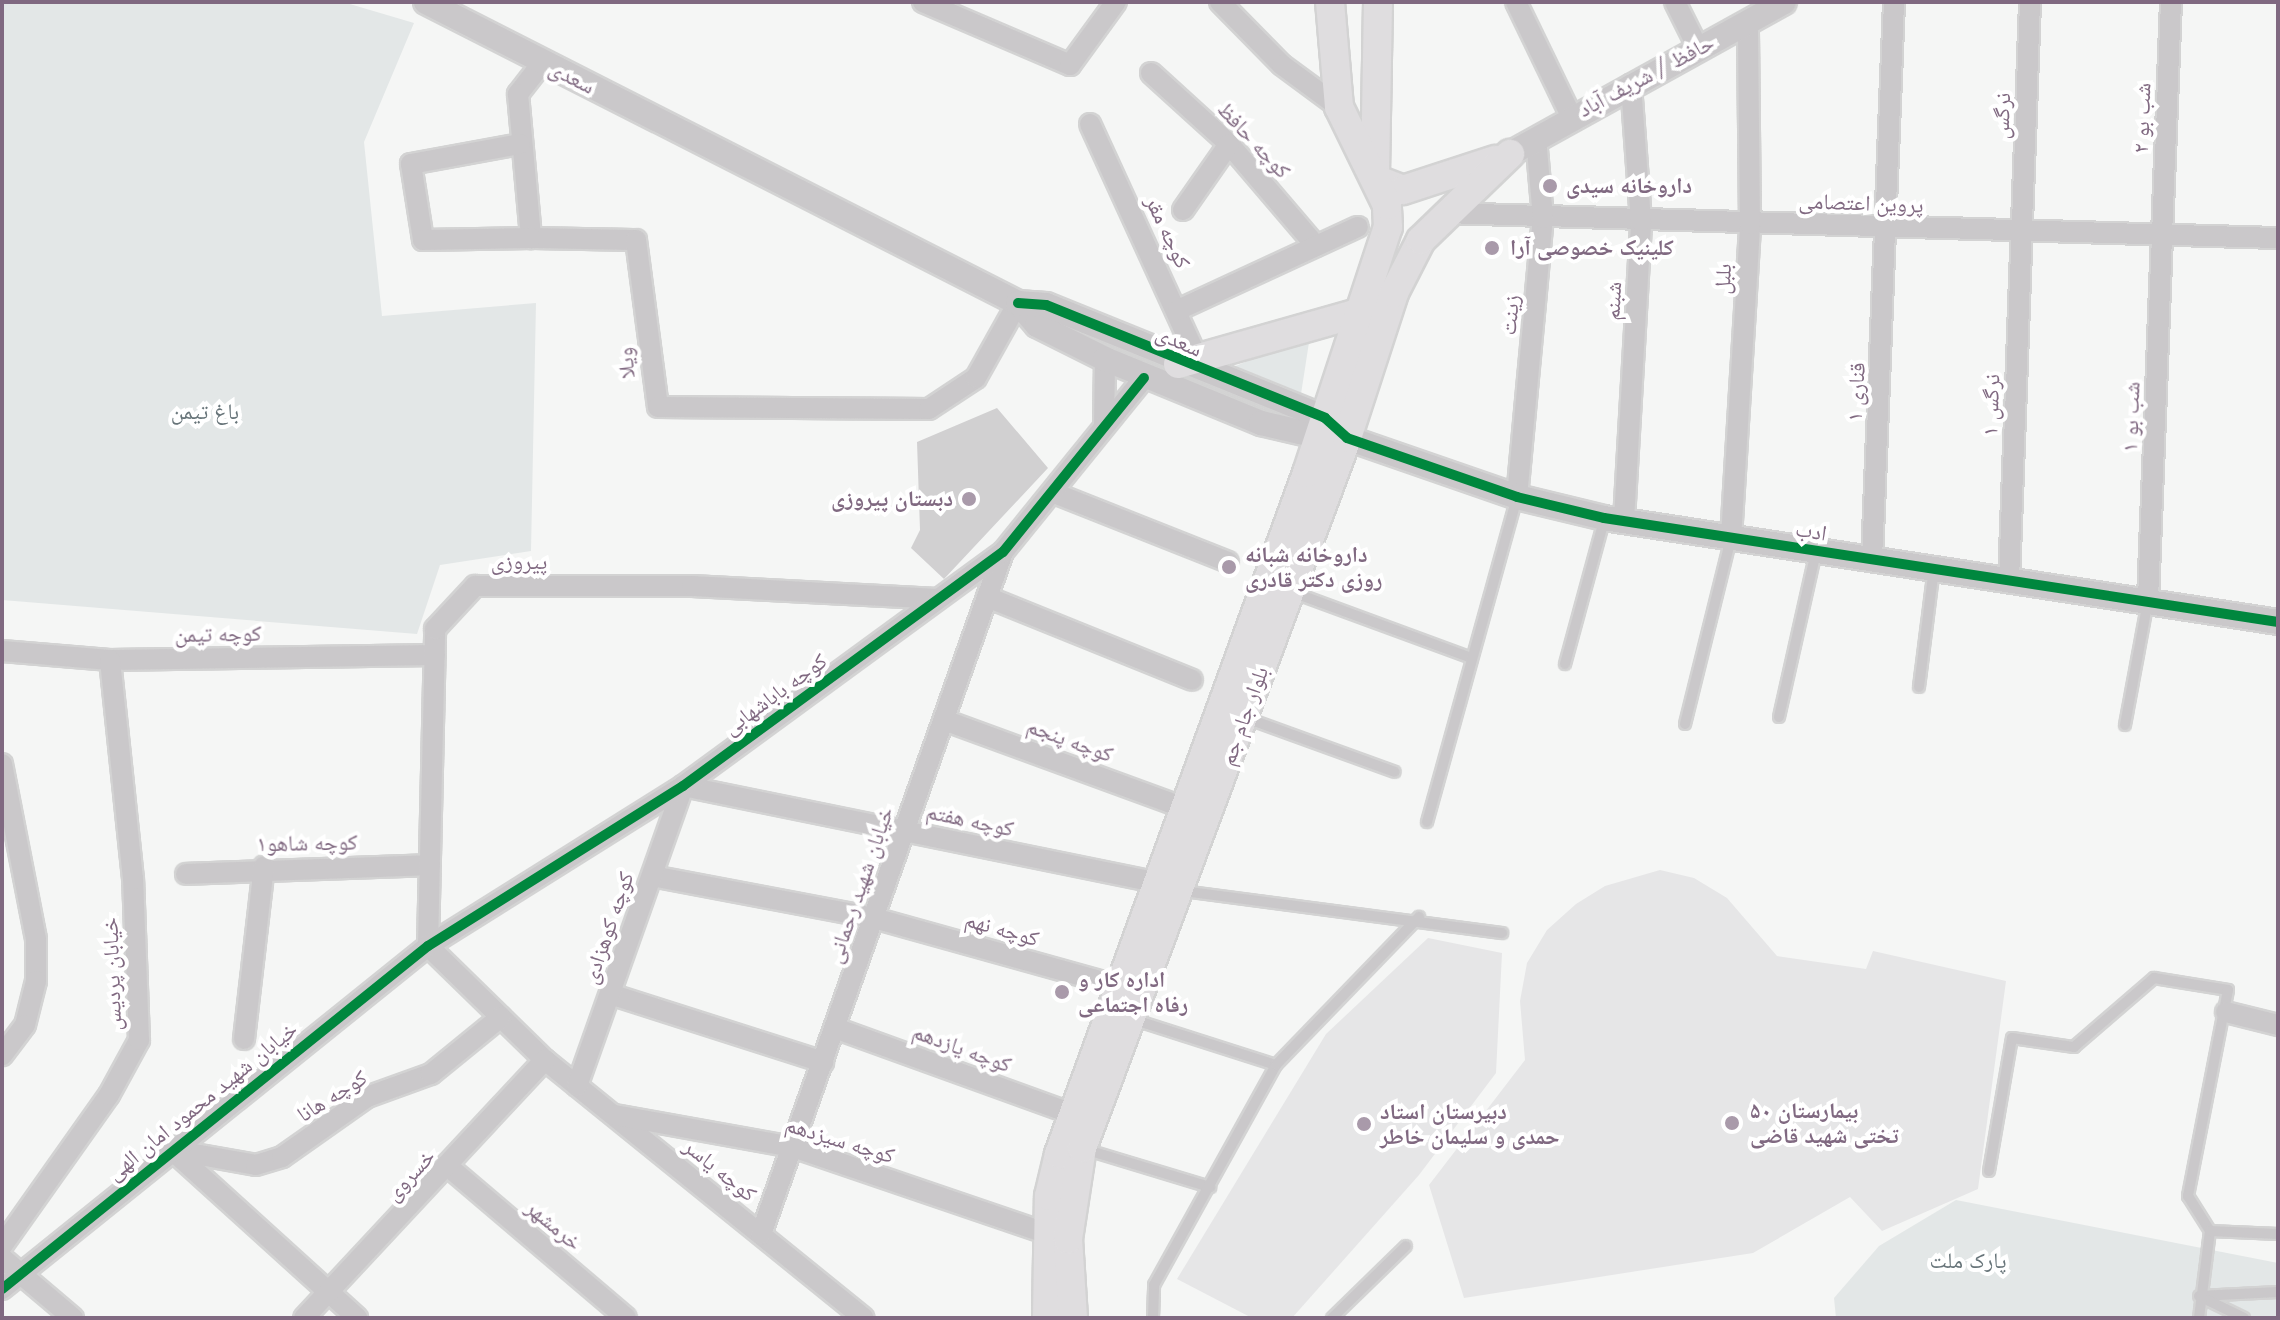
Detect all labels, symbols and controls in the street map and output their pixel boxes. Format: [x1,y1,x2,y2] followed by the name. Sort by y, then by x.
[1573,29,1719,123] street label: حافظ / شریف آباد
[545,54,599,100] street label: سعدی
[2128,82,2156,154] street label: شب بو ۲
[1988,92,2016,140] street label: نرگس
[1212,96,1296,184] street label: کوچه حافظ
[1566,173,1692,199] place label: داروخانه سیدی
[1541,177,1559,195] marker: داروخانه سیدی
[1798,188,1924,218] street label: پروین اعتصامی
[1140,192,1196,272] street label: کوچه مقر
[1510,235,1674,261] place label: کلینیک خصوصی آرا
[1481,237,1503,259] marker: کلینیک خصوصی آرا
[1709,263,1737,295] street label: بلبل
[1599,281,1627,321] street label: شبنم
[1495,294,1525,336] street label: زینت
[1152,320,1206,362] street label: سعدی
[611,346,641,380] street label: ویلا
[1841,362,1871,422] street label: قناری ۱
[1977,373,2005,437] street label: نرگس ۱
[2117,381,2145,453] street label: شب بو ۱
[171,399,239,425] park label: باغ تیمن
[831,486,953,512] place label: دبستان پیروزی
[960,490,978,508] marker: دبستان پیروزی
[1793,516,1829,546] street label: ادب
[1245,541,1382,592] place label: داروخانه شبانه روزی دکتر قادری
[491,549,547,575] street label: پیروزی
[1220,558,1238,576] marker: داروخانه شبانه روزی دکتر قادری
[174,620,262,648] street label: کوچه تیمن
[718,647,832,741] street label: کوچه باباشهابی
[1214,663,1274,769] street label: بلوار جام جم
[1023,712,1117,768] street label: کوچه پنجم
[924,798,1016,842] street label: کوچه هفتم
[821,803,899,967] street label: خیابان شهید رحمانی
[256,829,358,857] street label: کوچه شاهو۱
[577,868,639,988] street label: کوچه کوهزادی
[962,906,1042,952] street label: کوچه نهم
[97,917,127,1031] street label: خیابان پردیس
[1078,966,1188,1018] place label: اداره کار و رفاه اجتماعی
[1053,983,1071,1001] marker: اداره کار و رفاه اجتماعی
[101,1016,303,1186] street label: خیابان شهید محمود امان الهی
[909,1018,1015,1078] street label: کوچه یازدهم
[292,1064,372,1128] street label: کوچه هانا
[1750,1097,1899,1148] place label: بیمارستان ۵۰ تختی شهید قاضی
[1380,1098,1559,1150] place label: دبیرستان استاد حمدی و سلیمان خاطر
[782,1111,898,1169] street label: کوچه سیزدهم
[1721,1112,1743,1134] marker: بیمارستان ۵۰ تختی شهید قاضی
[1355,1115,1373,1133] marker: دبیرستان استاد حمدی و سلیمان خاطر
[678,1133,762,1207] street label: کوچه یاسر
[379,1144,441,1206] street label: خسروی
[521,1194,587,1256] street label: خرمشهر
[1930,1248,2006,1274] park label: پارک ملت

